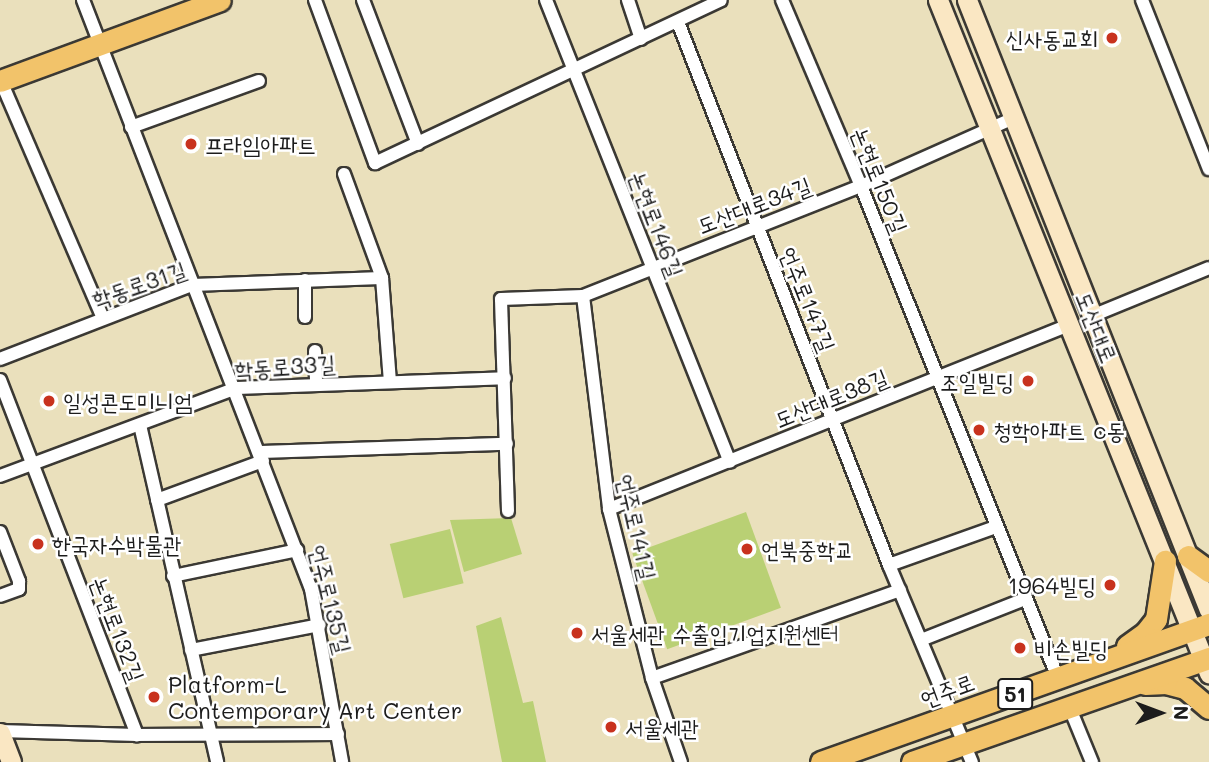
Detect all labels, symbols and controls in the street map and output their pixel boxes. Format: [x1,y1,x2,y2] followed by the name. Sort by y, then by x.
[1005,24,1098,52] place label: 신사동교회
[1104,30,1120,46] marker: 신사동교회
[846,123,914,237] street label: 논현로150길
[205,130,316,158] place label: 프라임아파트
[183,136,199,152] marker: 프라임아파트
[624,167,690,281] street label: 논현로146길
[693,171,815,239] street label: 도산대로34길
[774,243,842,355] street label: 언주로147길
[88,255,190,313] street label: 학동로31길
[1070,288,1124,366] street label: 도산대로
[234,349,336,383] street label: 학동로33길
[770,363,892,433] street label: 도산대로38길
[940,367,1014,395] place label: 조일빌딩
[1020,373,1036,389] marker: 조일빌딩
[63,387,193,415] place label: 일성콘도미니엄
[41,393,57,409] marker: 일성콘도미니엄
[993,416,1125,444] place label: 청학아파트 c동
[971,422,987,438] marker: 청학아파트 c동
[611,471,663,583] street label: 언주로141길
[52,530,182,558] place label: 한국자수박물관
[761,535,854,563] place label: 언북중학교
[30,536,46,552] marker: 한국자수박물관
[739,541,755,557] marker: 언북중학교
[304,542,358,656] street label: 언주로135길
[1008,571,1096,599] place label: 1964빌딩
[85,572,151,686] street label: 논현로132길
[1102,577,1118,593] marker: 1964빌딩
[591,619,839,647] place label: 서울세관 수출입기업지원센터
[569,625,585,641] marker: 서울세관 수출입기업지원센터
[1034,634,1108,662] place label: 비손빌딩
[1012,640,1028,656] marker: 비손빌딩
[916,668,978,712] street label: 언주로
[168,670,462,724] place label: Platform-L Contemporary Art Center
[996,676,1034,712] road number: 51
[1125,678,1195,748] north arrow
[146,689,162,705] marker: Platform-L Contemporary Art Center
[1169,706,1194,720] text: N
[625,713,699,741] place label: 서울세관
[603,719,619,735] marker: 서울세관

